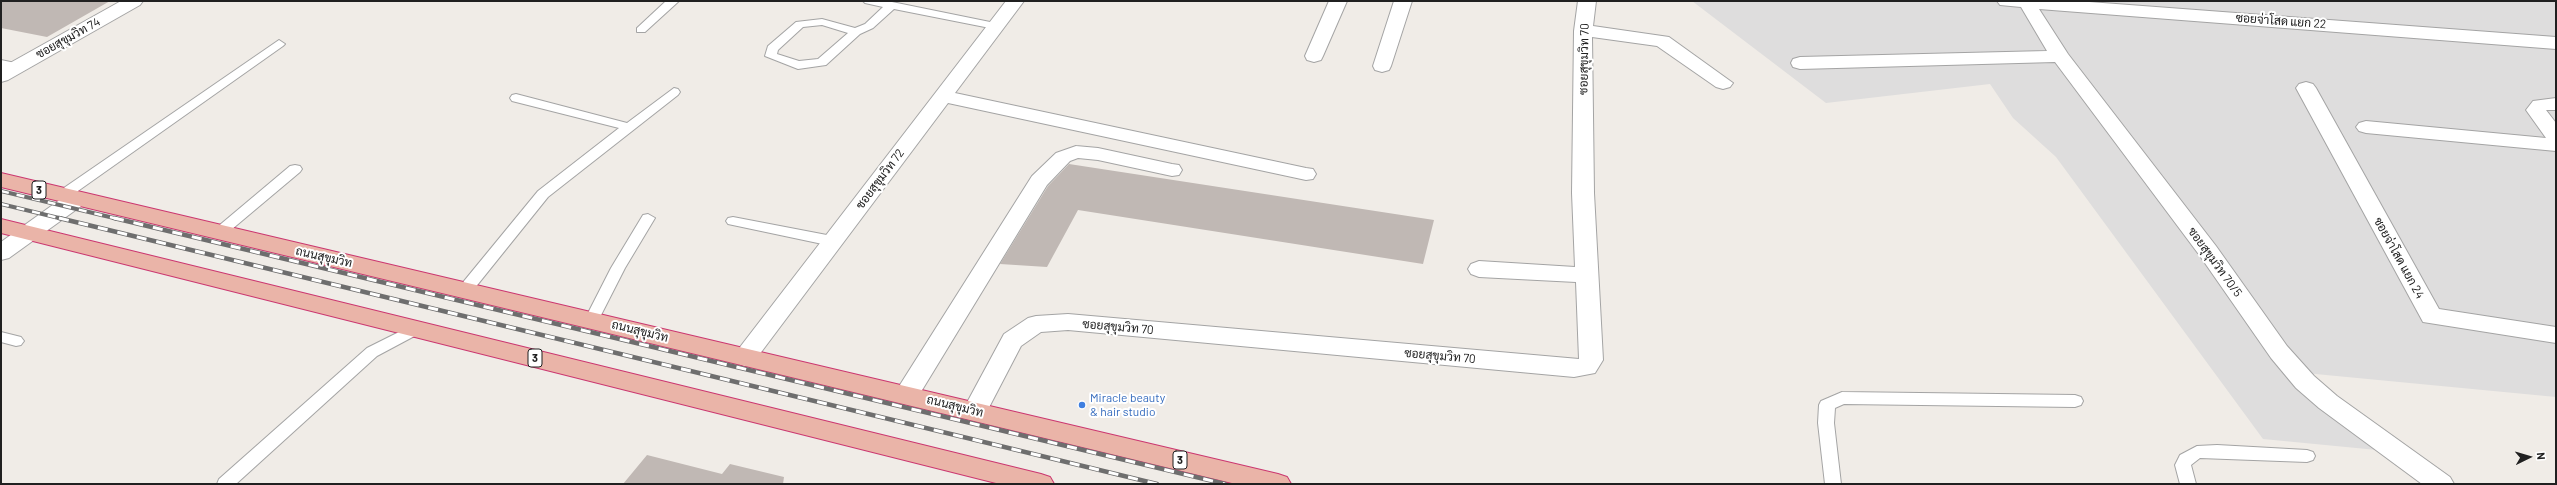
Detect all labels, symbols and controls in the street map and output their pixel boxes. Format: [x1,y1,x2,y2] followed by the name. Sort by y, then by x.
[2235,11,2327,31] street label: ซอยจ่าโสด แยก 22
[33,14,103,62] street label: ซอยสุขุมวิท 74
[1576,23,1592,95] street label: ซอยสุขุมวิท 70
[853,146,907,212] street label: ซอยสุขุมวิท 72
[32,181,46,199] road number: 3
[2371,215,2427,301] street label: ซอยจ่าโสด แยก 24
[2185,224,2245,300] street label: ซอยสุขุมวิท 70/5
[294,243,354,271] street label: ถนนสุขุมวิท
[610,317,670,345] street label: ถนนสุขุมวิท
[1082,317,1154,337] street label: ซอยสุขุมวิท 70
[1404,346,1476,366] street label: ซอยสุขุมวิท 70
[528,349,542,367] road number: 3
[1090,391,1165,419] place label: Miracle beauty & hair studio
[925,392,985,420] street label: ถนนสุขุมวิท
[1077,400,1087,410] marker: Miracle beauty & hair studio
[2509,437,2549,477] north arrow
[1173,451,1187,469] road number: 3
[2535,452,2548,460] text: N

